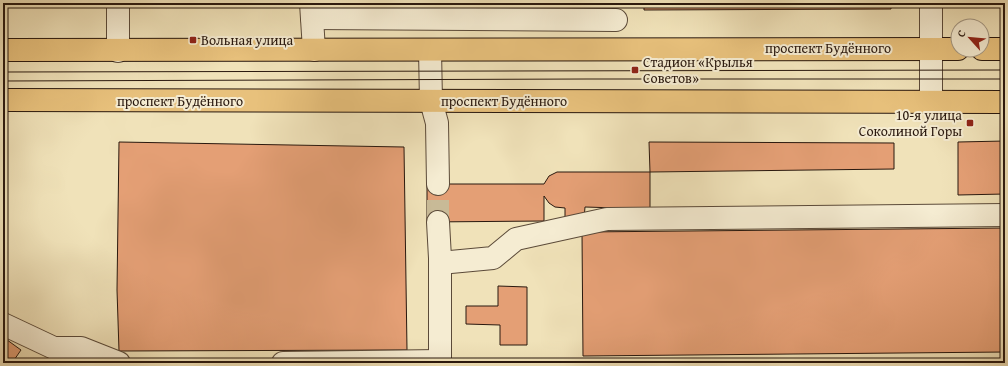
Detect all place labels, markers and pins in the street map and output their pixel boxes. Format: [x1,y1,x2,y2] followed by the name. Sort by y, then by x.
[201,30,293,50] place label: Вольная улица
[188,35,198,45] marker: Вольная улица
[643,52,753,88] place label: Стадион «Крылья Советов»
[630,65,640,75] marker: Стадион «Крылья Советов»
[859,105,962,141] place label: 10-я улица Соколиной Горы
[965,118,975,128] marker: 10-я улица Соколиной Горы

